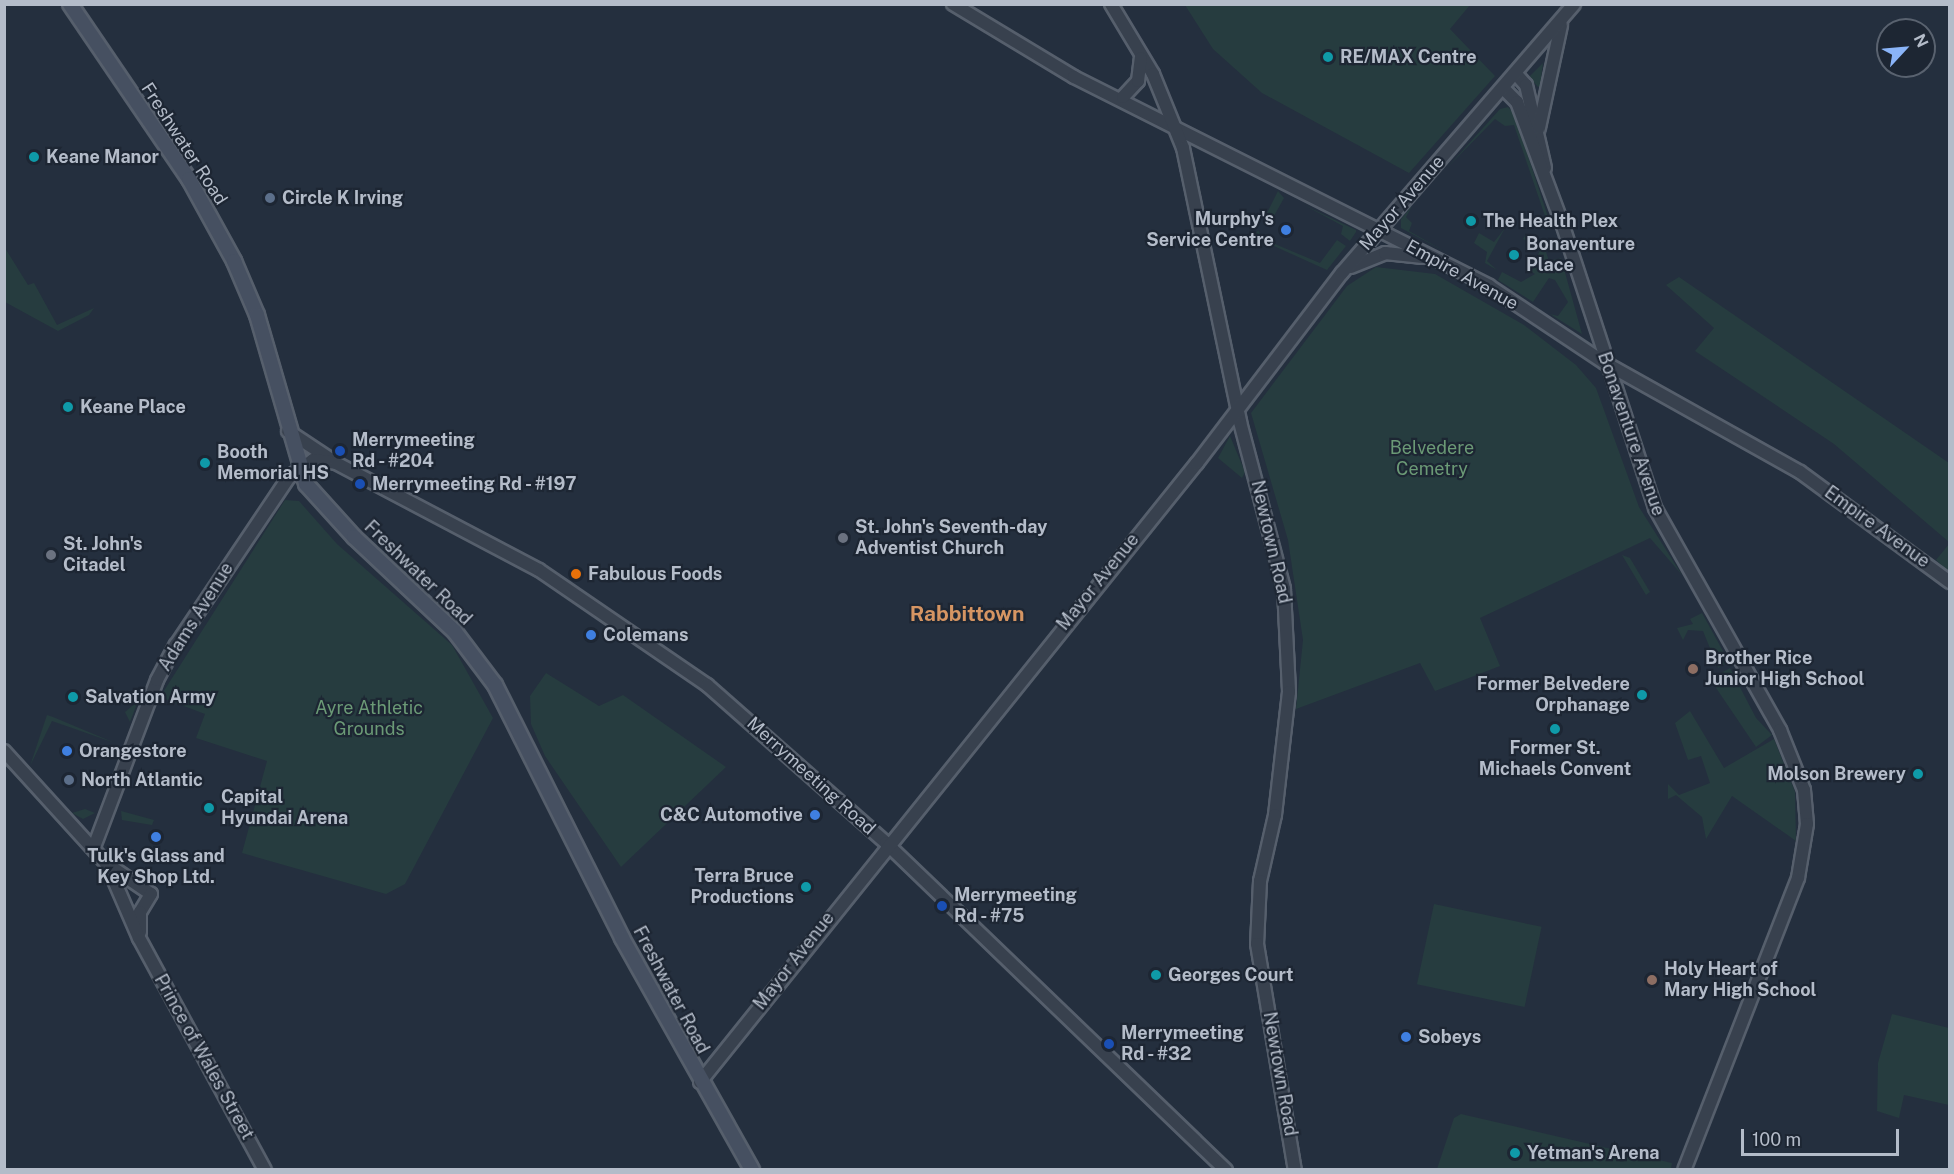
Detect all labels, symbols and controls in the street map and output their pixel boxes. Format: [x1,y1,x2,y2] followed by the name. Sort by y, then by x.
[1876,18,1936,78] north arrow
[1910,31,1932,51] text: N
[1340,46,1477,68] place label: RE/MAX Centre
[1321,50,1335,64] marker: RE/MAX Centre
[136,79,232,209] street label: Freshwater Road
[46,146,159,168] place label: Keane Manor
[27,150,41,164] marker: Keane Manor
[1355,151,1449,255] street label: Mayor Avenue
[282,187,403,209] place label: Circle K Irving
[263,191,277,205] marker: Circle K Irving
[1146,209,1274,252] place label: Murphy's Service Centre
[1483,210,1618,232] place label: The Health Plex
[1464,214,1478,228] marker: The Health Plex
[1279,223,1293,237] marker: Murphy's Service Centre
[1526,234,1635,276] place label: Bonaventure Place
[1402,235,1522,315] street label: Empire Avenue
[1507,248,1521,262] marker: Bonaventure Place
[1593,349,1669,519] street label: Bonaventure Avenue
[80,396,186,418] place label: Keane Place
[61,400,75,414] marker: Keane Place
[352,430,475,472] place label: Merrymeeting Rd - #204
[1390,438,1474,480] park label: Belvedere Cemetry
[217,442,329,484] place label: Booth Memorial HS
[333,444,347,458] marker: Merrymeeting Rd - #204
[198,456,212,470] marker: Booth Memorial HS
[372,473,579,495] place label: Merrymeeting Rd - #197
[353,477,367,491] marker: Merrymeeting Rd - #197
[1246,478,1296,606] street label: Newtown Road
[1820,482,1934,572] street label: Empire Avenue
[360,516,476,630] street label: Freshwater Road
[855,517,1047,560] place label: St. John's Seventh-day Adventist Church
[1052,529,1144,635] street label: Mayor Avenue
[836,531,850,545] marker: St. John's Seventh-day Adventist Church
[63,534,143,576] place label: St. John's Citadel
[44,548,58,562] marker: St. John's Citadel
[154,559,238,675] street label: Adams Avenue
[588,563,722,585] place label: Fabulous Foods
[569,567,583,581] marker: Fabulous Foods
[910,601,1024,627] district label: Rabbittown
[603,624,688,646] place label: Colemans
[584,628,598,642] marker: Colemans
[1705,648,1864,690] place label: Brother Rice Junior High School
[1686,662,1700,676] marker: Brother Rice Junior High School
[1477,674,1630,716] place label: Former Belvedere Orphanage
[85,686,216,708] place label: Salvation Army
[1635,688,1649,702] marker: Former Belvedere Orphanage
[66,690,80,704] marker: Salvation Army
[315,698,423,740] park label: Ayre Athletic Grounds
[742,713,880,839] street label: Merrymeeting Road
[1548,722,1562,736] marker: Former St. Michaels Convent
[1479,738,1631,780] place label: Former St. Michaels Convent
[79,740,187,762] place label: Orangestore
[60,744,74,758] marker: Orangestore
[1767,763,1906,785] place label: Molson Brewery
[1911,767,1925,781] marker: Molson Brewery
[81,769,203,791] place label: North Atlantic
[62,773,76,787] marker: North Atlantic
[221,787,348,830] place label: Capital Hyundai Arena
[202,801,216,815] marker: Capital Hyundai Arena
[660,804,803,826] place label: C&C Automotive
[808,808,822,822] marker: C&C Automotive
[149,830,163,844] marker: Tulk's Glass and Key Shop Ltd.
[87,846,225,888] place label: Tulk's Glass and Key Shop Ltd.
[691,866,794,908] place label: Terra Bruce Productions
[799,880,813,894] marker: Terra Bruce Productions
[954,885,1077,928] place label: Merrymeeting Rd - #75
[935,899,949,913] marker: Merrymeeting Rd - #75
[749,908,839,1014] street label: Mayor Avenue
[628,923,714,1057] street label: Freshwater Road
[1664,959,1817,1002] place label: Holy Heart of Mary High School
[1168,964,1293,986] place label: Georges Court
[1149,968,1163,982] marker: Georges Court
[149,970,259,1144] street label: Prince of Wales Street
[1645,973,1659,987] marker: Holy Heart of Mary High School
[1258,1010,1302,1138] street label: Newtown Road
[1121,1023,1244,1066] place label: Merrymeeting Rd - #32
[1418,1026,1481,1048] place label: Sobeys
[1399,1030,1413,1044] marker: Sobeys
[1102,1037,1116,1051] marker: Merrymeeting Rd - #32
[1744,1117,1902,1155] scale bar
[1752,1129,1801,1150] text: 100 m
[1527,1142,1660,1164] place label: Yetman's Arena
[1508,1146,1522,1160] marker: Yetman's Arena

